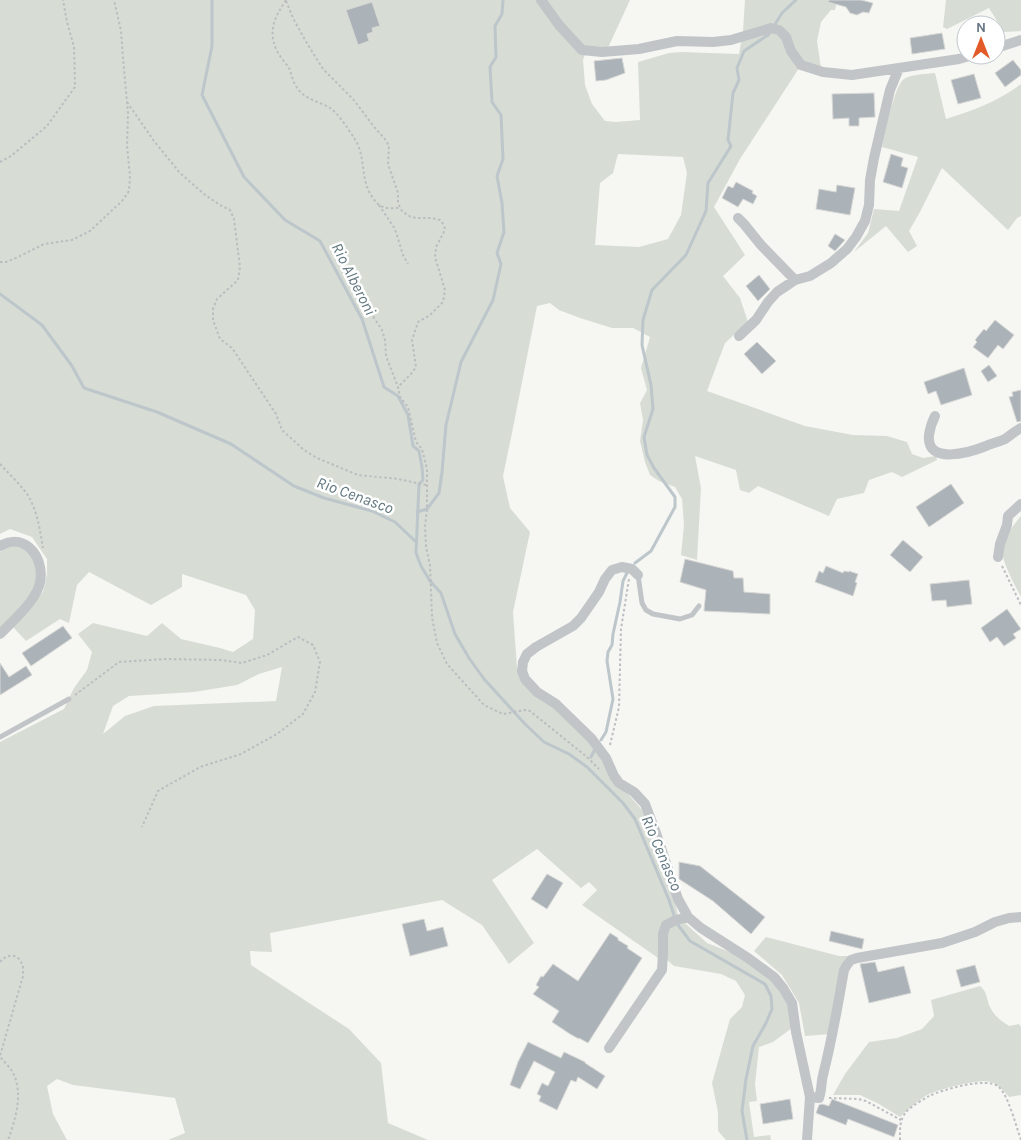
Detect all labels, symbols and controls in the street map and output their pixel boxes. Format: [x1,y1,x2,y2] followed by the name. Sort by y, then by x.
[956,15,1006,65] north arrow
[976,19,986,36] text: N
[328,240,380,318] water label: Rio Alberoni
[314,472,396,518] water label: Rio Cenasco
[638,812,686,894] water label: Rio Cenasco

